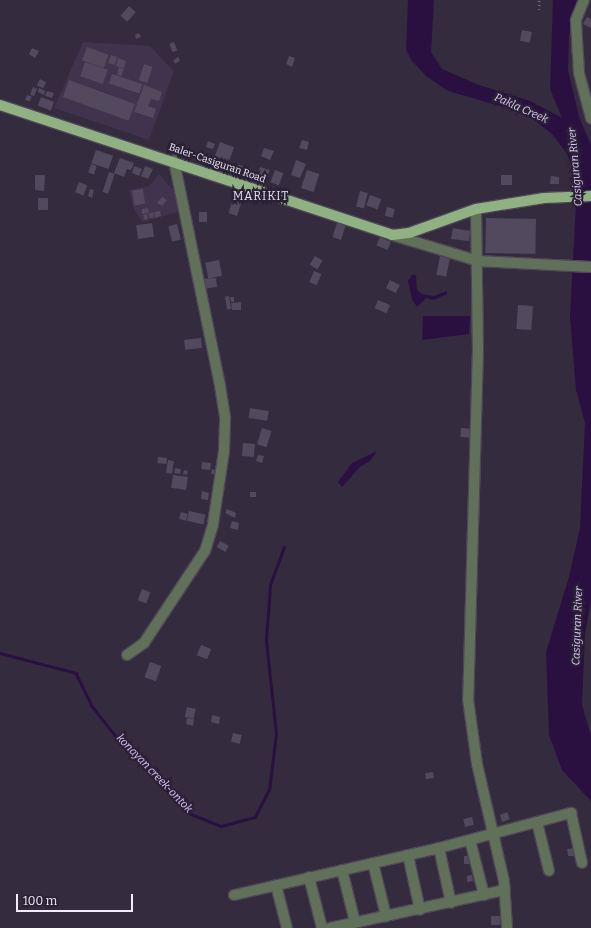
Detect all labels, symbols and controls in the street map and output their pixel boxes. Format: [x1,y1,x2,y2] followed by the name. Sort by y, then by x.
[492,91,550,127] water label: Pakla Creek
[566,127,586,207] water label: Casiguran River
[167,142,267,186] street label: Baler-Casiguran Road
[233,190,289,204] district label: MARIKIT
[570,586,586,666] water label: Casiguran River
[113,732,195,816] water label: konayan creek-ontok
[18,886,135,912] scale bar
[23,894,57,908] text: 100 m

